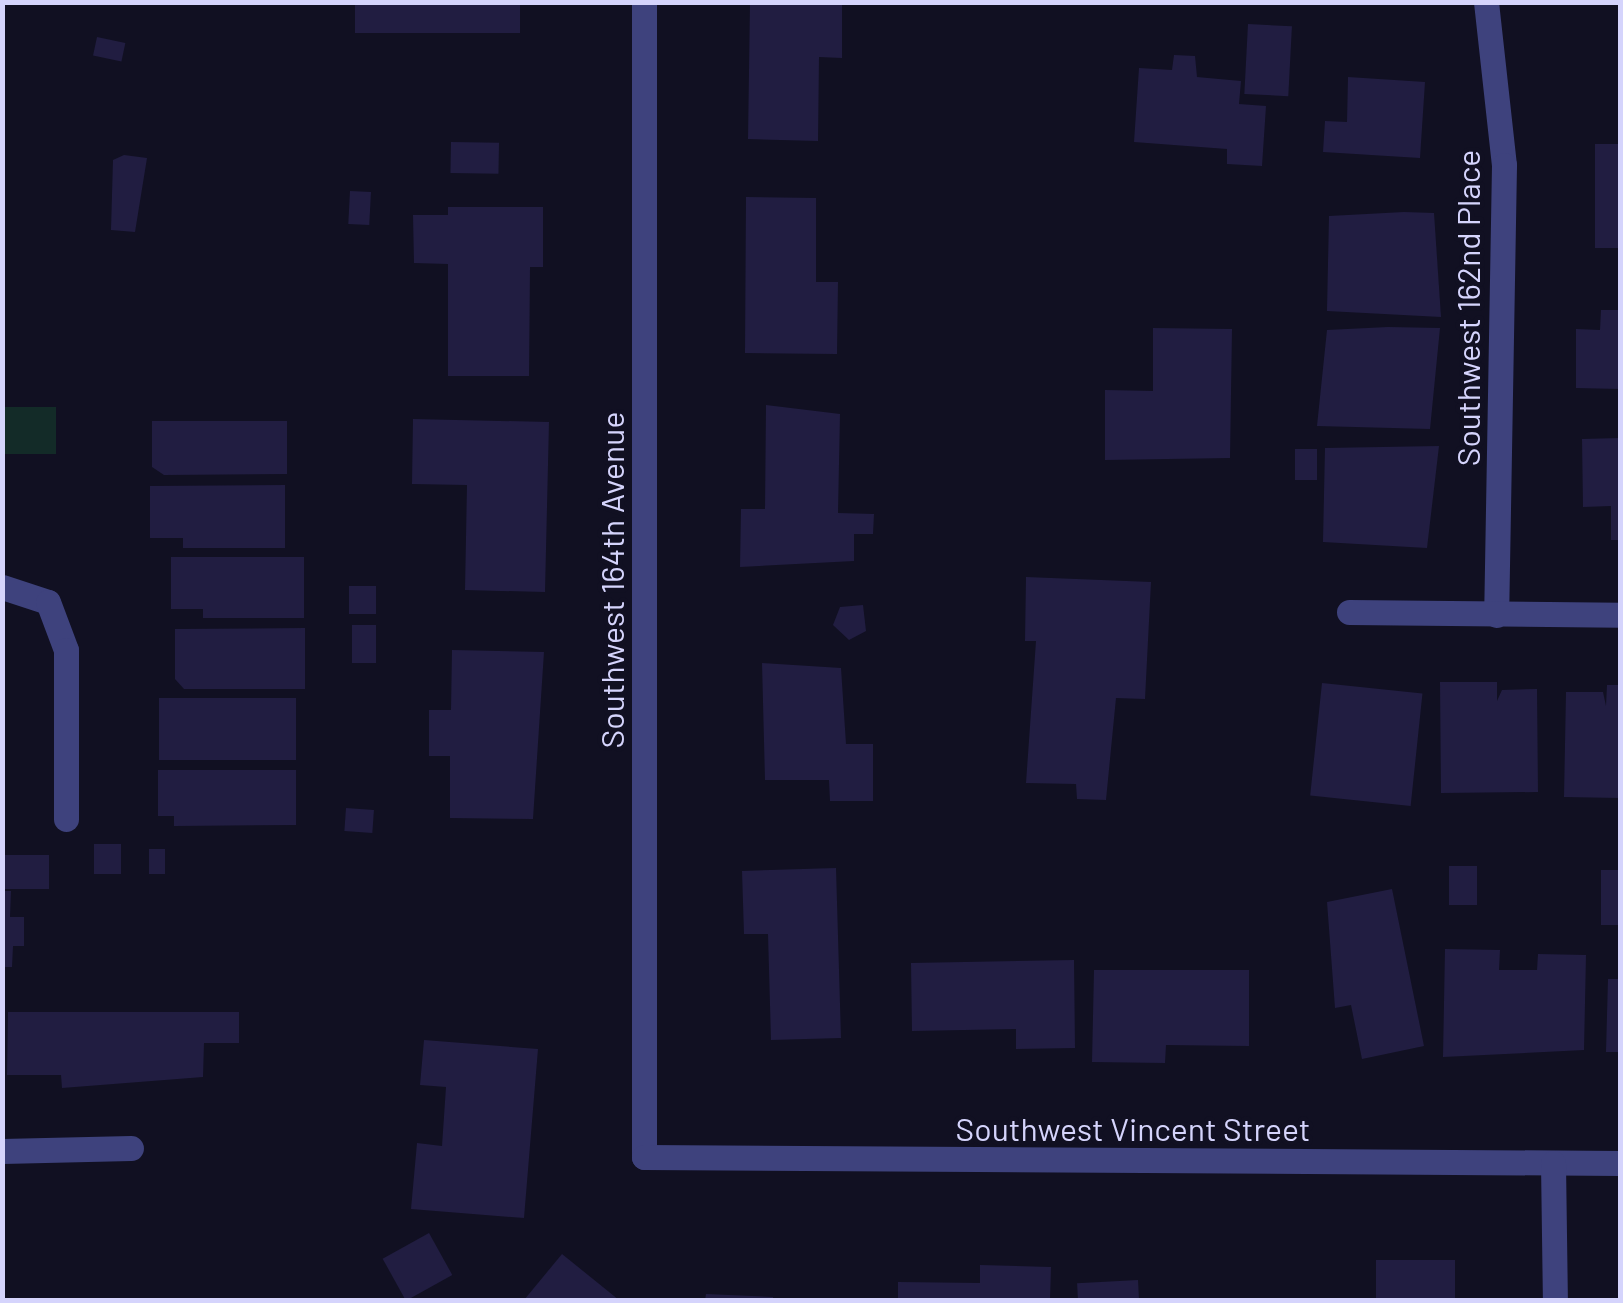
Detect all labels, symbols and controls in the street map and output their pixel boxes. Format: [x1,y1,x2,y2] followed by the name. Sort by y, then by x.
[1448,150,1486,466] street label: Southwest 162nd Place
[592,412,630,748] street label: Southwest 164th Avenue
[956,1109,1310,1147] street label: Southwest Vincent Street

